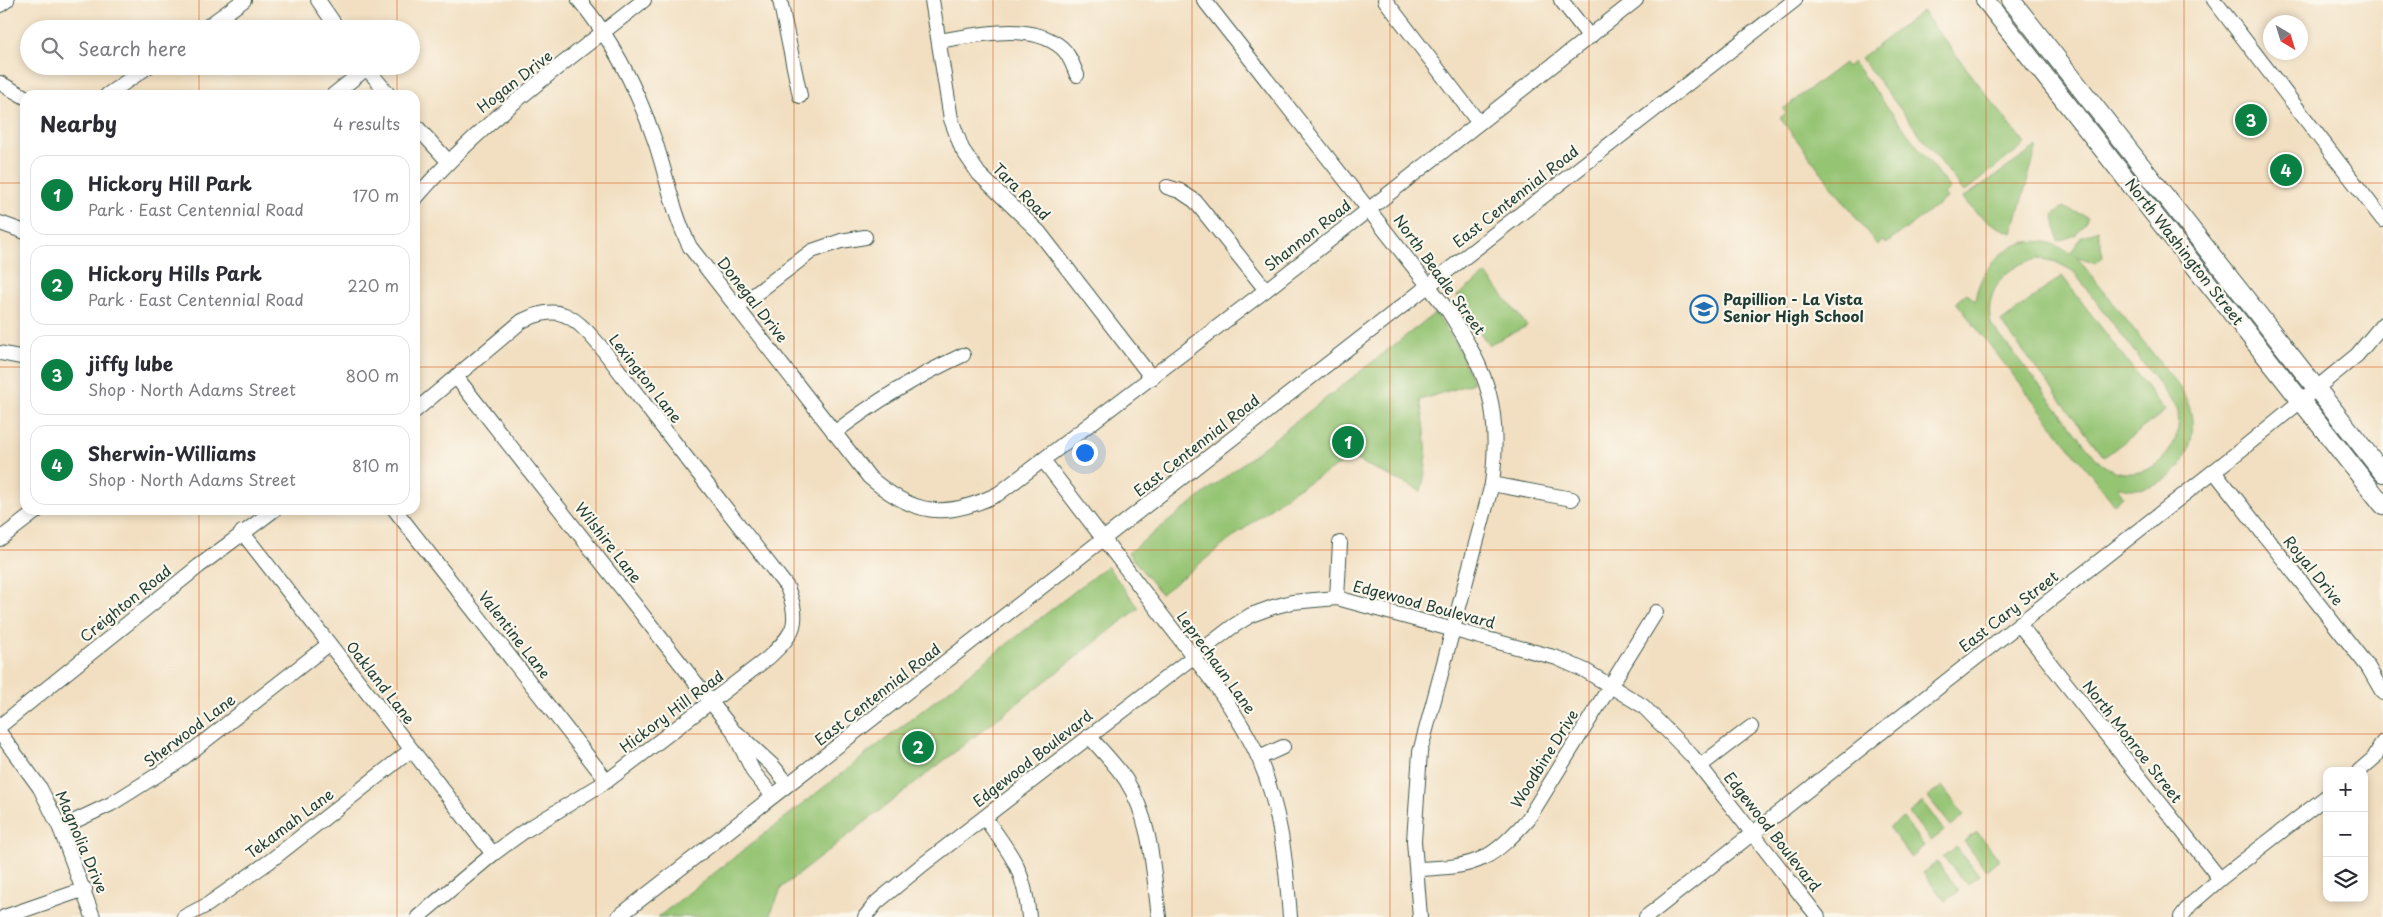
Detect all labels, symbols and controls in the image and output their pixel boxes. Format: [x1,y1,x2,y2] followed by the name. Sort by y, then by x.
[2263,15,2308,60] north arrow
[20,20,420,75] search box
[38,34,66,62] icon: search
[78,34,187,62] text: Search here
[471,44,557,118] street label: Hogan Drive
[2235,101,2267,139] pin: 3
[40,107,117,139] text: Nearby
[333,111,400,135] text: 4 results
[1447,139,1583,252] street label: East Centennial Road
[2270,151,2302,189] pin: 4
[988,157,1056,225] street label: Tara Road
[88,169,252,197] text: Hickory Hill Park
[2120,173,2250,330] street label: North Washington Street
[53,183,61,207] text: 1
[353,183,399,207] text: 170 m
[1259,193,1355,276] street label: Shannon Road
[88,197,304,221] text: Park · East Centennial Road
[1389,209,1492,339] street label: North Beadle Street
[712,251,794,347] street label: Donegal Drive
[88,259,262,287] text: Hickory Hills Park
[51,273,63,297] text: 2
[348,273,399,297] text: 220 m
[88,287,304,311] text: Park · East Centennial Road
[1723,287,1864,327] place label: Papillion - La Vista Senior High School
[1689,294,1719,324] school or university icon: Papillion - La Vista Senior High School
[604,329,688,427] street label: Lexington Lane
[88,349,173,377] text: jiffy lube
[52,363,62,387] text: 3
[346,363,399,387] text: 800 m
[88,377,296,401] text: Shop · North Adams Street
[1128,388,1264,501] street label: East Centennial Road
[1332,423,1364,461] pin: 1
[88,439,256,467] text: Sherwin-Williams
[1072,440,1098,466] your location
[52,453,62,477] text: 4
[352,453,399,477] text: 810 m
[88,467,296,491] text: Shop · North Adams Street
[570,497,648,588] street label: Wilshire Lane
[2279,530,2350,610] street label: Royal Drive
[74,559,176,647] street label: Creighton Road
[1953,565,2063,657] street label: East Cary Street
[1351,574,1498,634] street label: Edgewood Boulevard
[474,585,557,683] street label: Valentine Lane
[1172,606,1262,718] street label: Leprechaun Lane
[341,636,421,729] street label: Oakland Lane
[809,637,945,750] street label: East Centennial Road
[614,664,728,758] street label: Hickory Hill Road
[2078,675,2188,807] street label: North Monroe Street
[138,688,240,772] street label: Sherwood Lane
[967,704,1097,812] street label: Edgewood Boulevard
[1504,704,1583,812] street label: Woodbine Drive
[902,728,934,766] pin: 2
[1719,766,1827,896] street label: Edgewood Boulevard
[2323,767,2368,902] map controls
[2323,767,2368,812] button: +
[240,782,338,864] street label: Tekamah Lane
[50,787,114,896] street label: Magnolia Drive
[2323,812,2368,857] button: −
[2323,857,2368,902] button: layers

